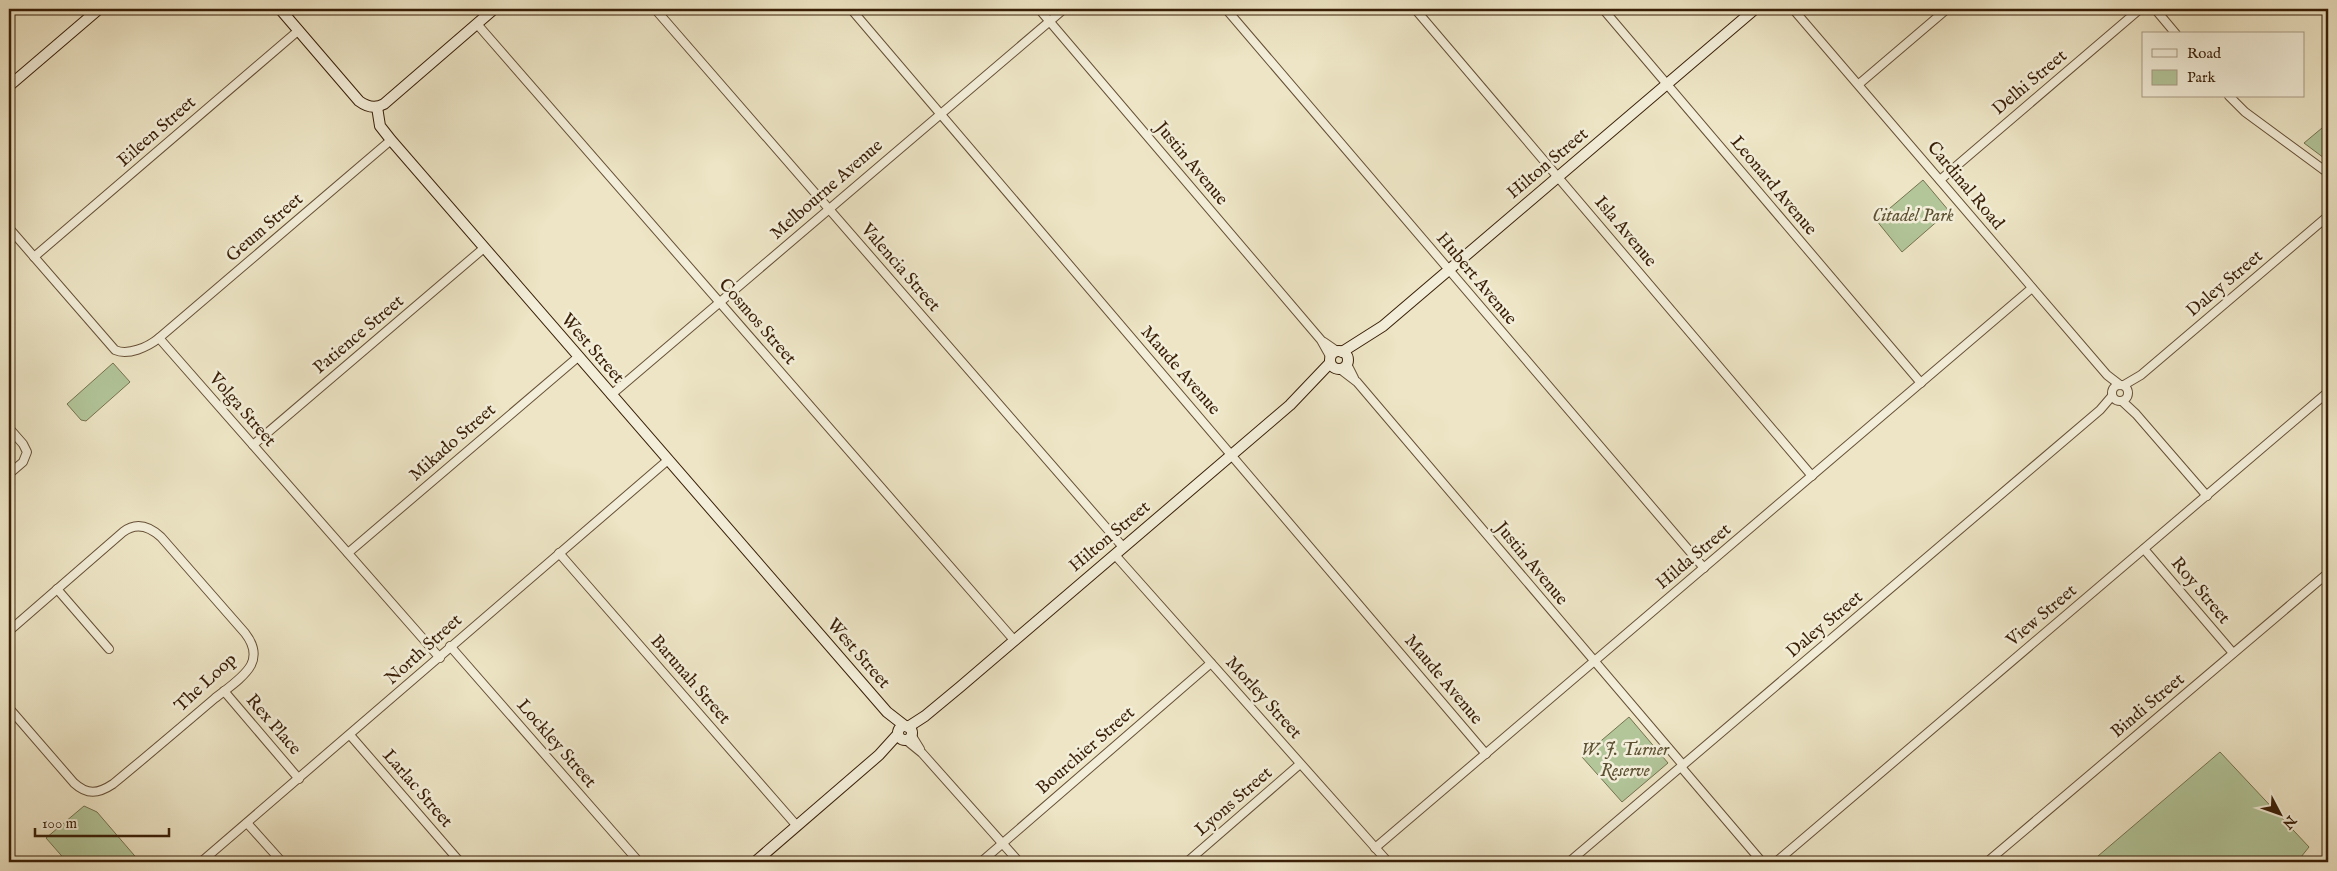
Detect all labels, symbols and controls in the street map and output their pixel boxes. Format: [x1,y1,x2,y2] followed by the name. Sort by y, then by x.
[2142,32,2304,98] legend
[2187,44,2222,63] text: Road
[1988,45,2072,121] street label: Delhi Street
[2187,68,2217,87] text: Park
[113,92,201,172] street label: Eileen Street
[1148,116,1233,210] street label: Justin Avenue
[1503,123,1593,205] street label: Hilton Street
[1725,131,1821,241] street label: Leonard Avenue
[766,135,888,245] street label: Melbourne Avenue
[1921,137,2009,235] street label: Cardinal Road
[222,188,308,268] street label: Geum Street
[1589,192,1661,272] street label: Isla Avenue
[1872,205,1954,228] park label: Citadel Park
[855,218,945,317] street label: Valencia Street
[1431,228,1521,330] street label: Hubert Avenue
[2182,245,2268,323] street label: Daley Street
[713,274,801,370] street label: Cosmos Street
[309,290,409,380] street label: Patience Street
[555,309,629,389] street label: West Street
[1135,322,1225,420] street label: Maude Avenue
[203,367,281,452] street label: Volga Street
[405,399,501,487] street label: Mikado Street
[1065,496,1155,578] street label: Hilton Street
[1488,516,1573,610] street label: Justin Avenue
[1652,519,1736,595] street label: Hilda Street
[2165,553,2235,629] street label: Roy Street
[2001,580,2082,653] street label: View Street
[1782,586,1868,664] street label: Daley Street
[381,609,467,691] street label: North Street
[821,614,895,694] street label: West Street
[645,630,735,730] street label: Barunah Street
[1399,630,1487,730] street label: Maude Avenue
[170,648,242,718] street label: The Loop
[1220,652,1306,744] street label: Morley Street
[2106,668,2190,744] street label: Bindi Street
[240,690,306,760] street label: Rex Place
[511,695,601,793] street label: Lockley Street
[1032,702,1140,800] street label: Bourchier Street
[1581,739,1670,783] park label: W. J. Turner Reserve
[377,745,457,833] street label: Larlac Street
[1191,762,1277,842] street label: Lyons Street
[2254,788,2304,838] north arrow
[35,806,169,838] scale bar
[2278,811,2300,832] text: N
[42,814,78,833] text: 100 m

